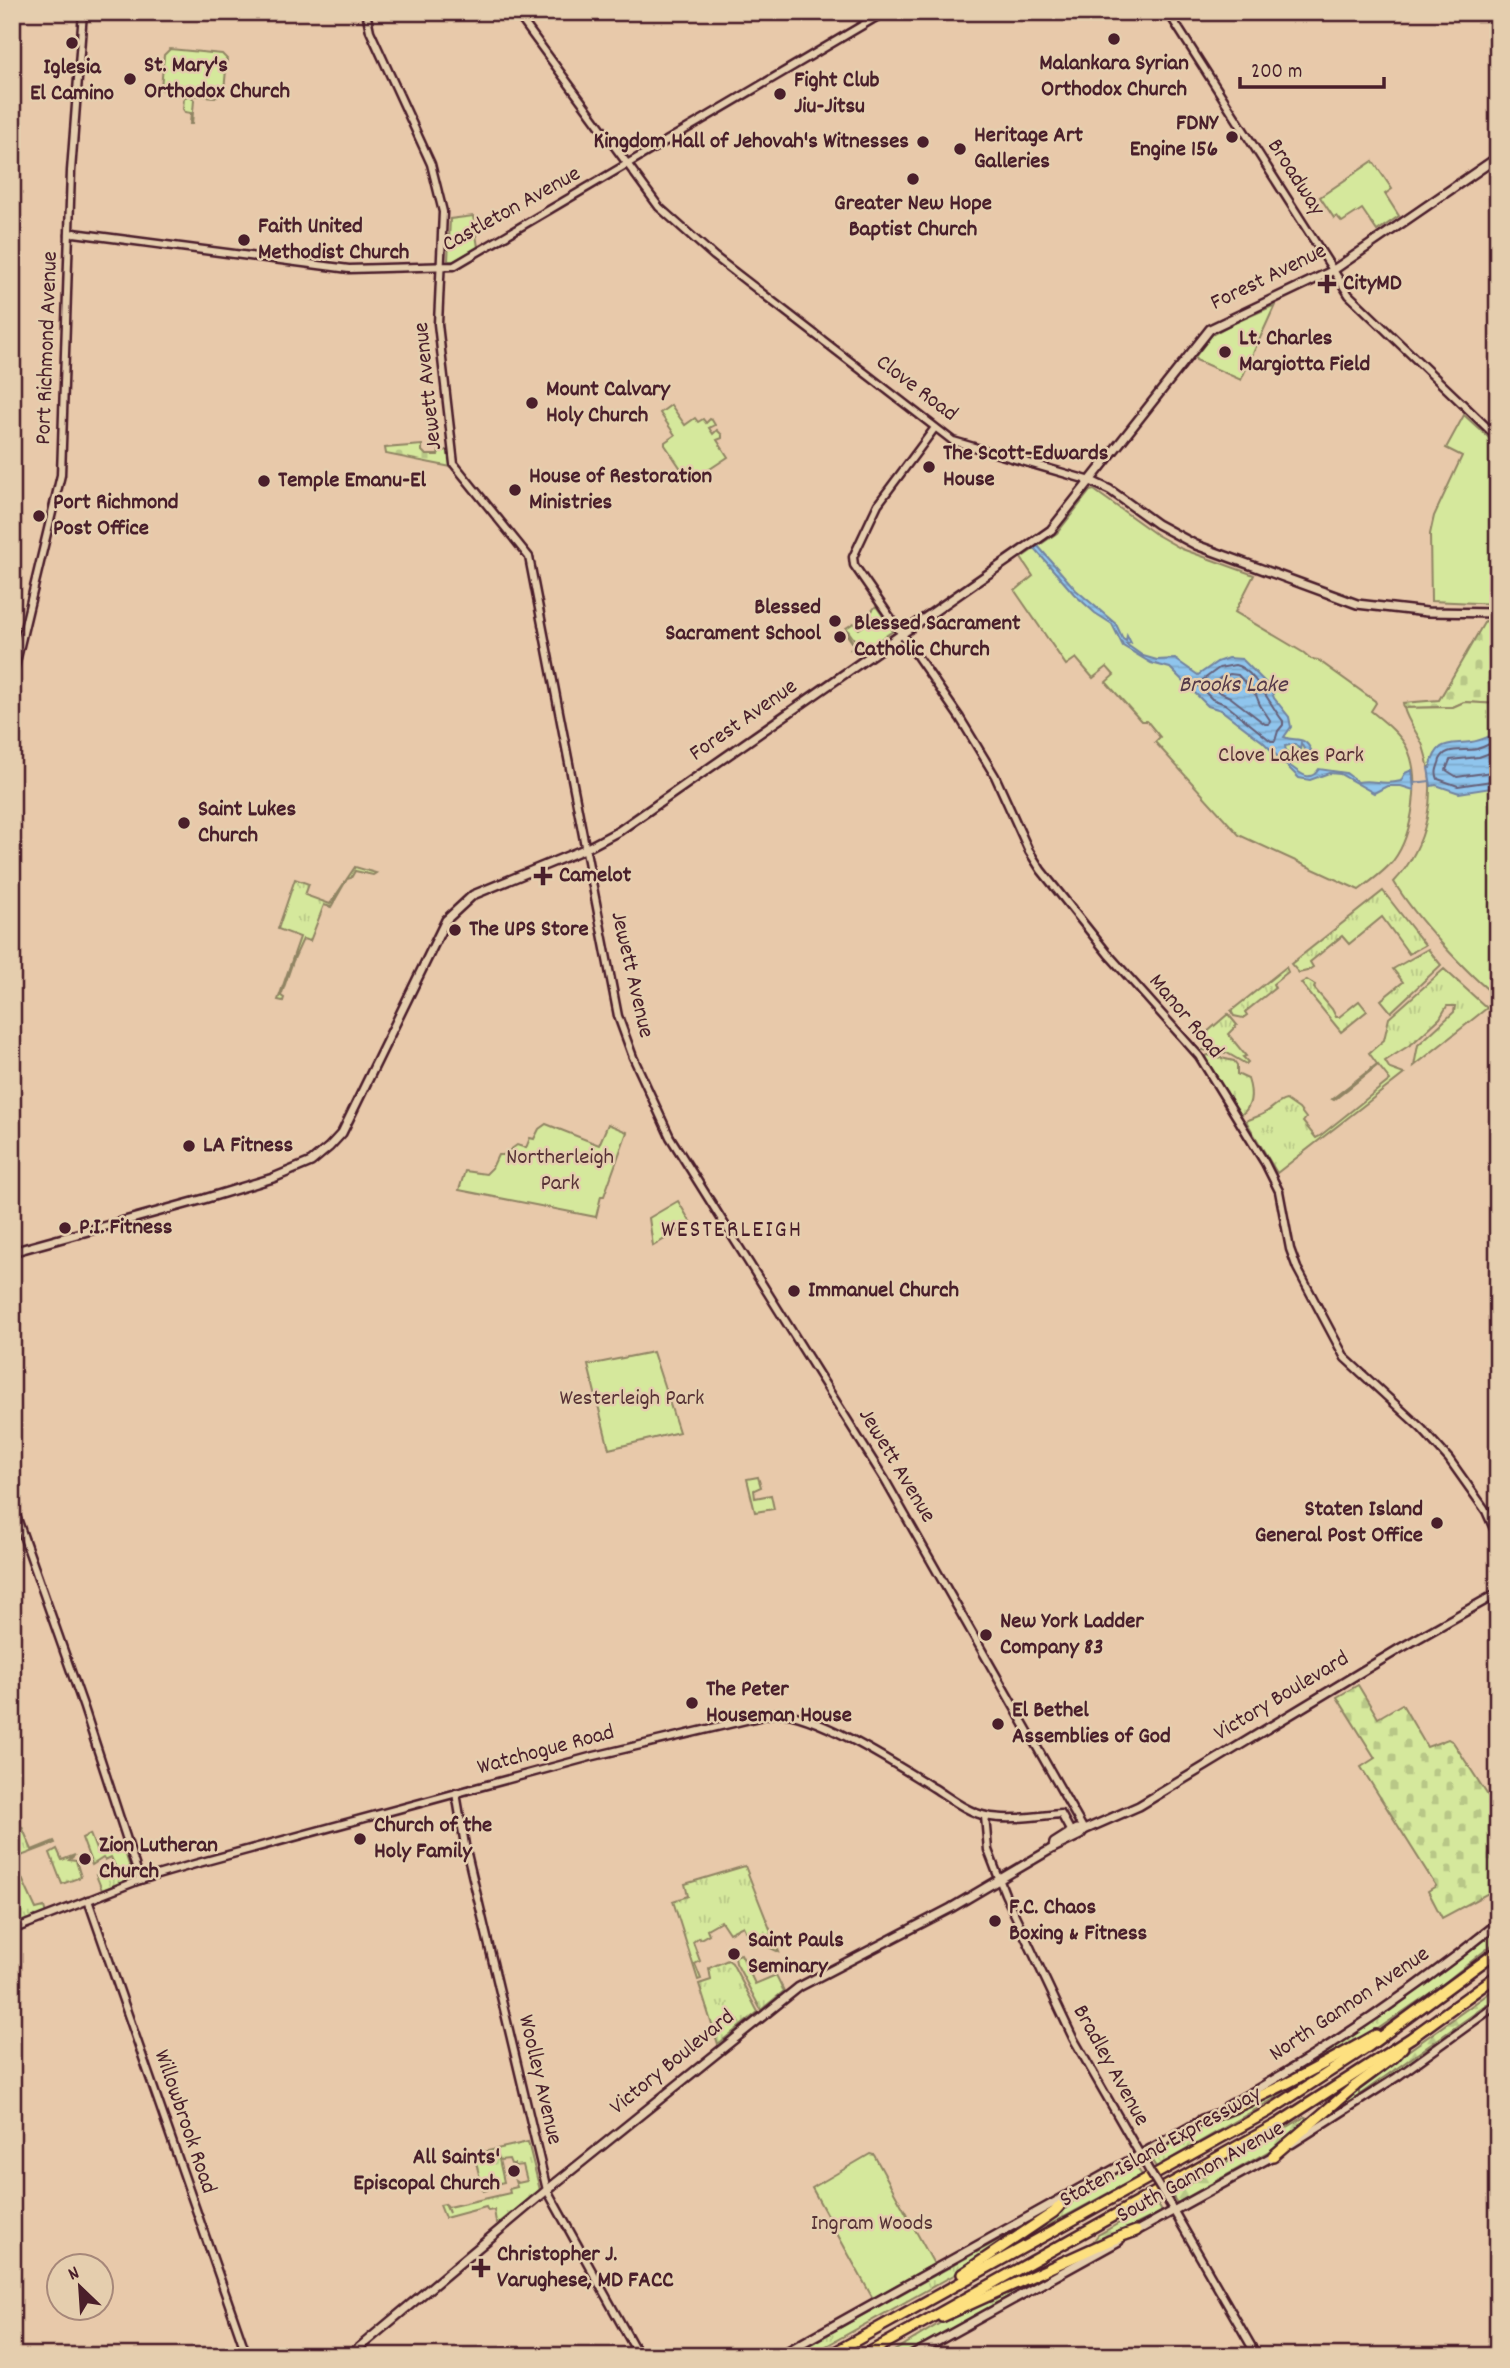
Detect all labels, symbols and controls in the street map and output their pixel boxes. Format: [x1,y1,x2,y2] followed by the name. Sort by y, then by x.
[1106,31,1122,47] marker: Malankara Syrian Orthodox Church
[64,35,80,51] marker: Iglesia El Camino
[1240,46,1384,90] scale bar
[1039,48,1189,107] place label: Malankara Syrian Orthodox Church
[144,50,290,109] place label: St. Mary's Orthodox Church
[30,52,114,111] place label: Iglesia El Camino
[1251,58,1302,88] text: 200 m
[794,65,880,124] place label: Fight Club Jiu-Jitsu
[122,71,138,87] marker: St. Mary's Orthodox Church
[772,86,788,102] marker: Fight Club Jiu-Jitsu
[1130,108,1220,167] place label: FDNY Engine 156
[974,120,1083,179] place label: Heritage Art Galleries
[594,126,909,159] place label: Kingdom Hall of Jehovah's Witnesses
[1224,129,1240,145] marker: FDNY Engine 156
[1258,133,1333,224] street label: Broadway
[915,134,931,150] marker: Kingdom Hall of Jehovah's Witnesses
[952,141,968,157] marker: Heritage Art Galleries
[437,158,587,262] street label: Castleton Avenue
[905,171,921,187] marker: Greater New Hope Baptist Church
[834,188,992,247] place label: Greater New Hope Baptist Church
[258,211,409,270] place label: Faith United Methodist Church
[236,232,252,248] marker: Faith United Methodist Church
[1205,236,1333,320] street label: Forest Avenue
[28,251,68,445] street label: Port Richmond Avenue
[1343,268,1402,301] place label: CityMD
[1317,274,1337,294] marker: CityMD
[406,320,452,452] street label: Jewett Avenue
[1239,323,1370,382] place label: Lt. Charles Margiotta Field
[1217,344,1233,360] marker: Lt. Charles Margiotta Field
[868,347,964,431] street label: Clove Road
[546,374,672,433] place label: Mount Calvary Holy Church
[524,395,540,411] marker: Mount Calvary Holy Church
[943,438,1109,497] place label: The Scott-Edwards House
[921,459,937,475] marker: The Scott-Edwards House
[529,461,713,520] place label: House of Restoration Ministries
[278,465,426,498] place label: Temple Emanu-El
[256,473,272,489] marker: Temple Emanu-El
[507,482,523,498] marker: House of Restoration Ministries
[53,487,179,546] place label: Port Richmond Post Office
[31,508,47,524] marker: Port Richmond Post Office
[665,592,822,651] place label: Blessed Sacrament School
[854,608,1021,667] place label: Blessed Sacrament Catholic Church
[827,613,843,629] marker: Blessed Sacrament School
[832,629,848,645] marker: Blessed Sacrament Catholic Church
[1179,669,1289,703] water label: Brooks Lake
[683,671,805,771] street label: Forest Avenue
[1218,740,1364,773] park label: Clove Lakes Park
[198,794,296,853] place label: Saint Lukes Church
[176,815,192,831] marker: Saint Lukes Church
[559,860,632,893] place label: Camelot
[533,866,553,886] marker: Camelot
[600,909,662,1041] street label: Jewett Avenue
[469,914,589,947] place label: The UPS Store
[447,922,463,938] marker: The UPS Store
[1140,967,1230,1067] street label: Manor Road
[203,1130,294,1163] place label: LA Fitness
[181,1138,197,1154] marker: LA Fitness
[506,1142,614,1201] park label: Northerleigh Park
[79,1212,173,1245] place label: P.I. Fitness
[661,1214,803,1248] district label: WESTERLEIGH
[57,1220,73,1236] marker: P.I. Fitness
[808,1275,959,1308] place label: Immanuel Church
[786,1283,802,1299] marker: Immanuel Church
[559,1383,705,1416] park label: Westerleigh Park
[849,1402,943,1530] street label: Jewett Avenue
[1255,1494,1423,1553] place label: Staten Island General Post Office
[1429,1515,1445,1531] marker: Staten Island General Post Office
[1000,1606,1144,1665] place label: New York Ladder Company 83
[978,1627,994,1643] marker: New York Ladder Company 83
[1208,1644,1356,1750] street label: Victory Boulevard
[706,1674,852,1733] place label: The Peter Houseman House
[684,1695,700,1711] marker: The Peter Houseman House
[1012,1695,1171,1754] place label: El Bethel Assemblies of God
[990,1716,1006,1732] marker: El Bethel Assemblies of God
[474,1717,618,1785] street label: Watchogue Road
[374,1810,492,1869] place label: Church of the Holy Family
[99,1830,218,1889] place label: Zion Lutheran Church
[352,1831,368,1847] marker: Church of the Holy Family
[77,1851,93,1867] marker: Zion Lutheran Church
[1009,1892,1148,1951] place label: F.C. Chaos Boxing & Fitness
[987,1913,1003,1929] marker: F.C. Chaos Boxing & Fitness
[748,1925,844,1984] place label: Saint Pauls Seminary
[1263,1939,1437,2071] street label: North Gannon Avenue
[726,1946,742,1962] marker: Saint Pauls Seminary
[1063,1999,1157,2133] street label: Bradley Avenue
[603,2002,743,2124] street label: Victory Boulevard
[508,2012,570,2148] street label: Woolley Avenue
[144,2046,224,2198] street label: Willowbrook Road
[1054,2078,1269,2217] street label: Staten Island Expressway
[1111,2113,1291,2233] street label: South Gannon Avenue
[353,2142,500,2201] place label: All Saints' Episcopal Church
[506,2163,522,2179] marker: All Saints' Episcopal Church
[811,2208,933,2241] park label: Ingram Woods
[497,2239,674,2298] place label: Christopher J. Varughese, MD FACC
[46,2252,116,2322] north arrow
[471,2258,491,2278] marker: Christopher J. Varughese, MD FACC
[64,2261,84,2289] text: N

